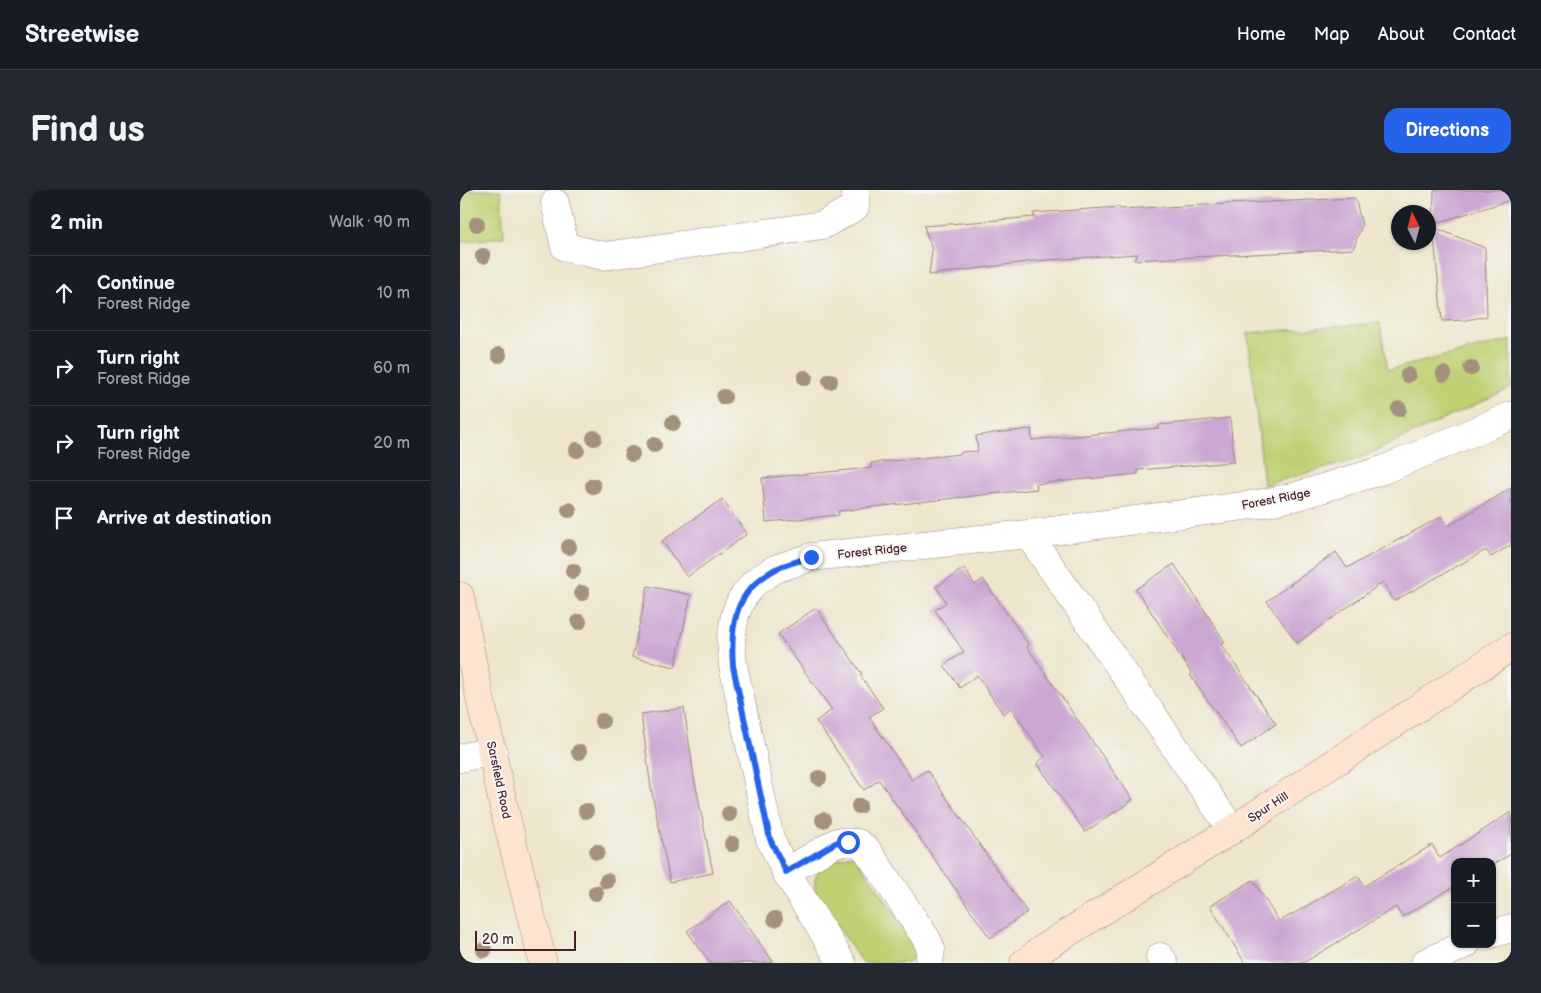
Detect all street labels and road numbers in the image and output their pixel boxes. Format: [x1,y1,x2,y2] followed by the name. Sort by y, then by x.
[1240,485,1312,514] street label: Forest Ridge
[836,540,908,563] street label: Forest Ridge
[483,740,514,820] street label: Sarsfield Road
[1245,789,1291,826] street label: Spur Hill

